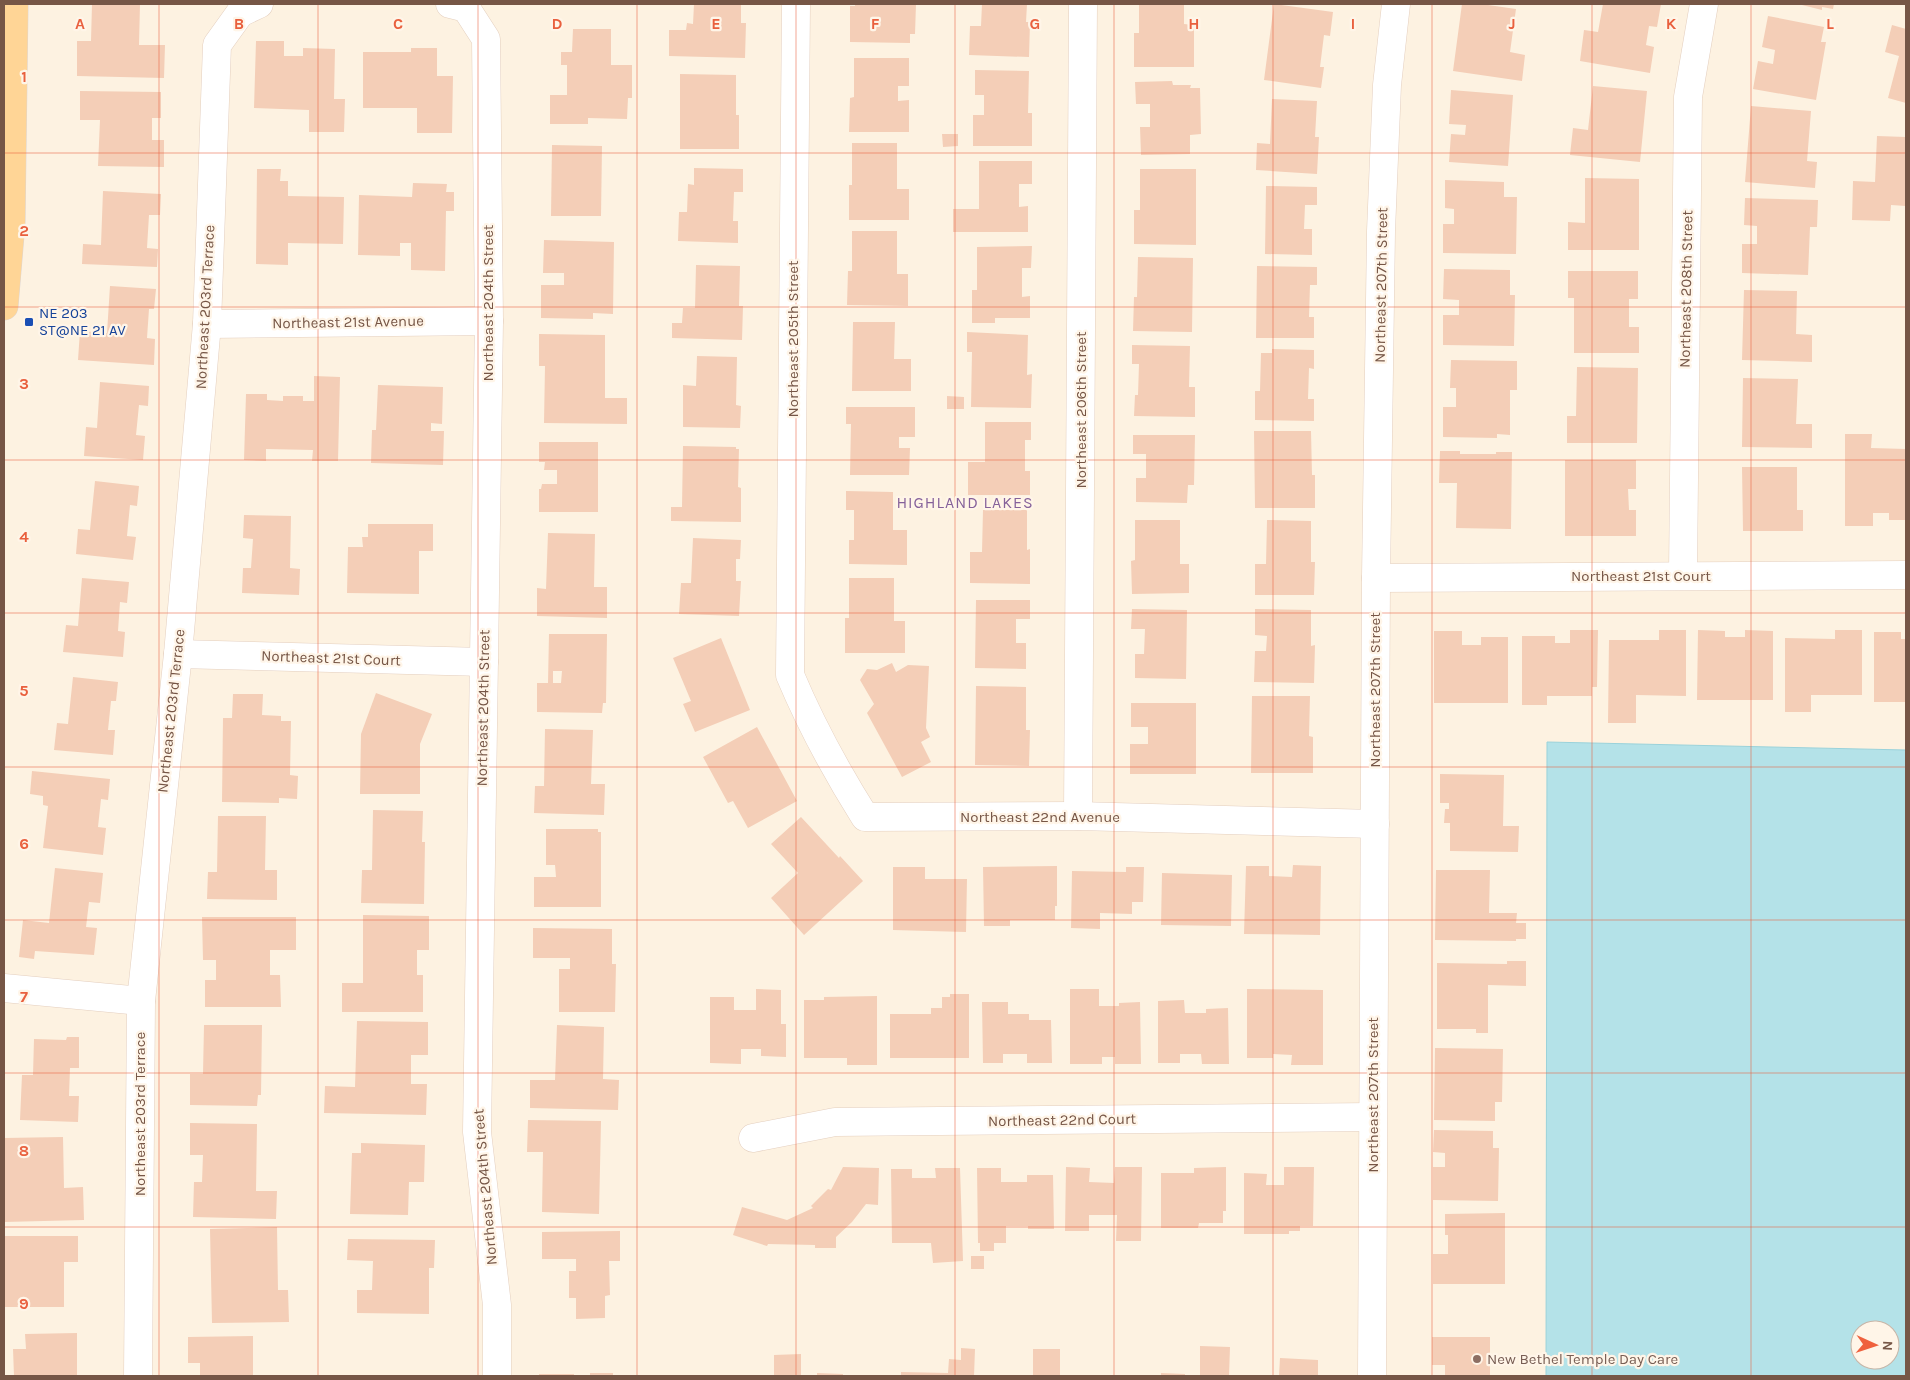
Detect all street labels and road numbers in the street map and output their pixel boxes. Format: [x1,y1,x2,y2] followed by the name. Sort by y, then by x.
[1371,207,1391,363] street label: Northeast 207th Street
[1676,210,1696,368] street label: Northeast 208th Street
[192,224,218,390] street label: Northeast 203rd Terrace
[479,224,497,382] street label: Northeast 204th Street
[784,260,802,418] street label: Northeast 205th Street
[272,312,424,332] street label: Northeast 21st Avenue
[1072,331,1090,489] street label: Northeast 206th Street
[1571,567,1711,585] street label: Northeast 21st Court
[1366,612,1384,768] street label: Northeast 207th Street
[153,628,189,794] street label: Northeast 203rd Terrace
[473,629,493,787] street label: Northeast 204th Street
[261,647,402,669] street label: Northeast 21st Court
[960,808,1120,826] street label: Northeast 22nd Avenue
[1364,1017,1382,1173] street label: Northeast 207th Street
[131,1032,149,1196] street label: Northeast 203rd Terrace
[469,1108,501,1266] street label: Northeast 204th Street
[988,1110,1137,1130] street label: Northeast 22nd Court

